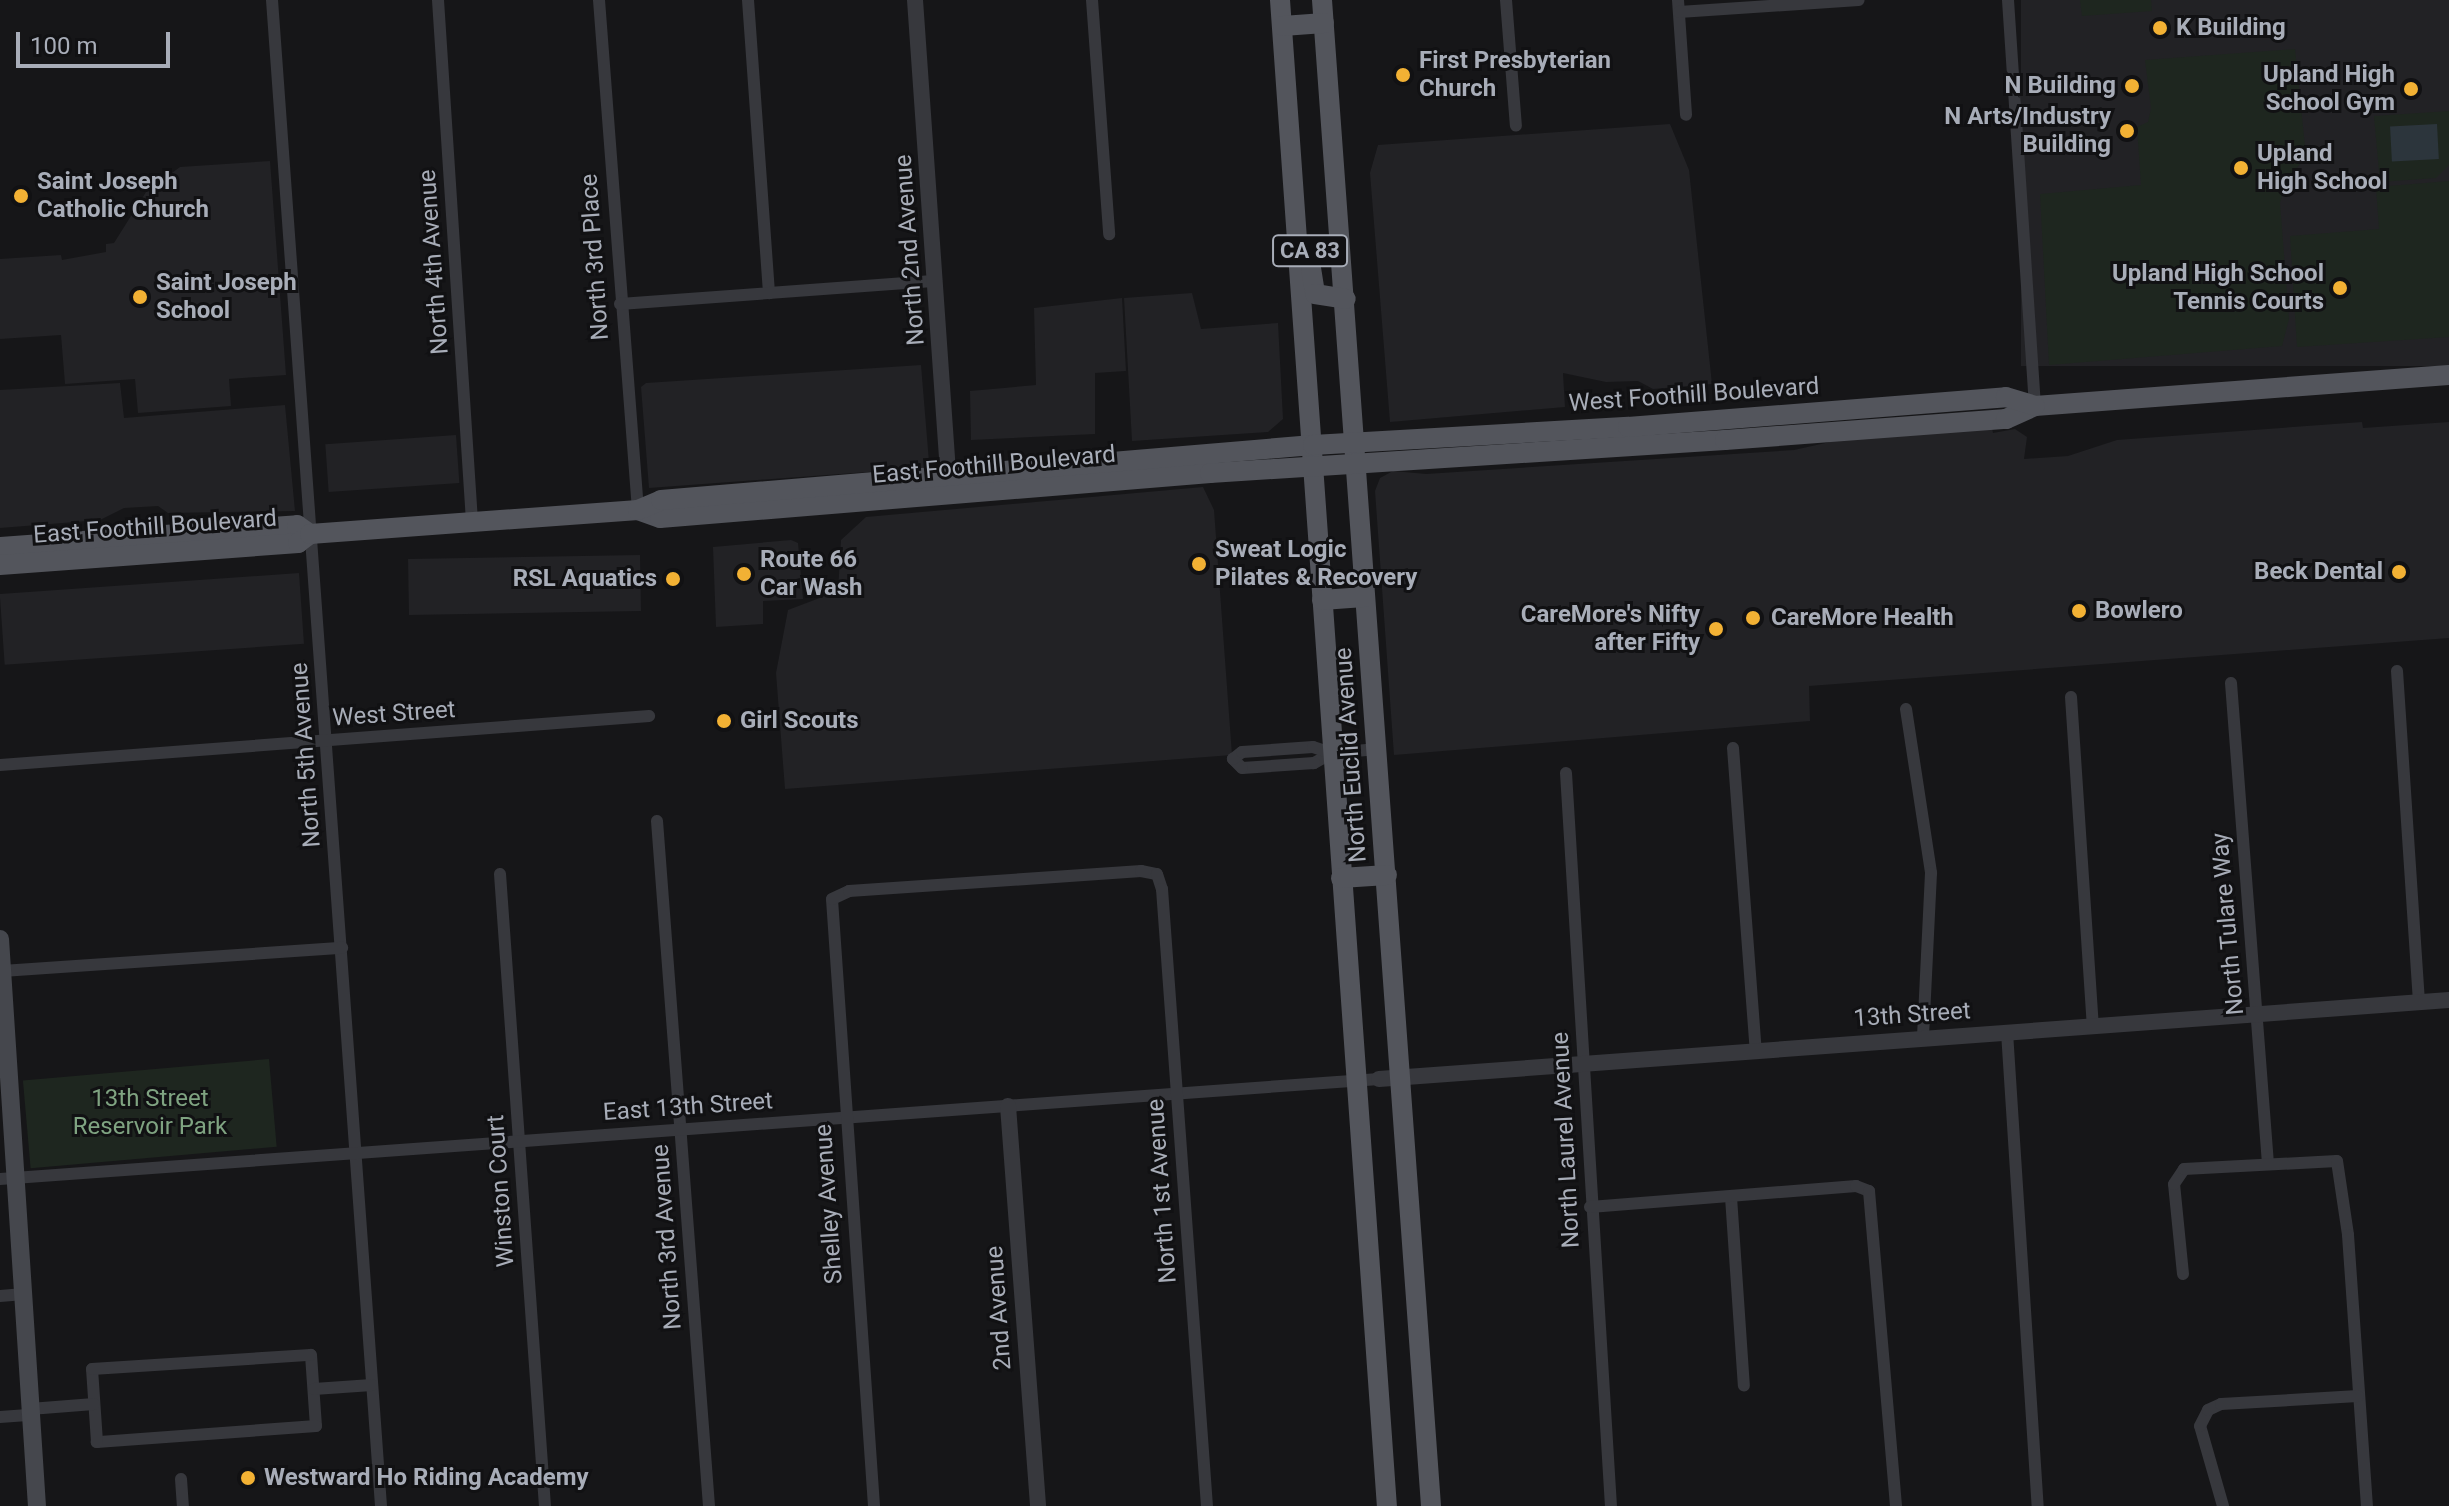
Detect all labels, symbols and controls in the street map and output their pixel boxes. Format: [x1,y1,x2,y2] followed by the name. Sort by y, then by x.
[2176,14,2286,42] place label: K Building
[20,16,174,66] scale bar
[2151,19,2169,37] marker: K Building
[30,32,97,60] text: 100 m
[1419,47,1611,103] place label: First Presbyterian Church
[2263,61,2395,117] place label: Upland High School Gym
[1394,66,1412,84] marker: First Presbyterian Church
[2005,72,2116,100] place label: N Building
[2123,77,2141,95] marker: N Building
[2402,80,2420,98] marker: Upland High School Gym
[1944,103,2111,159] place label: N Arts/Industry Building
[2118,122,2136,140] marker: N Arts/Industry Building
[2257,140,2388,196] place label: Upland High School
[889,154,931,346] street label: North 2nd Avenue
[2232,159,2250,177] marker: Upland High School
[37,168,209,224] place label: Saint Joseph Catholic Church
[413,168,455,356] street label: North 4th Avenue
[575,173,615,341] street label: North 3rd Place
[12,187,30,205] marker: Saint Joseph Catholic Church
[1272,233,1348,269] road number: CA 83
[2112,260,2324,316] place label: Upland High School Tennis Courts
[156,269,297,325] place label: Saint Joseph School
[2331,279,2349,297] marker: Upland High School Tennis Courts
[131,288,149,306] marker: Saint Joseph School
[1568,372,1820,418] street label: West Foothill Boulevard
[871,440,1117,490] street label: East Foothill Boulevard
[32,504,278,550] street label: East Foothill Boulevard
[1215,536,1417,592] place label: Sweat Logic Pilates & Recovery
[760,546,863,602] place label: Route 66 Car Wash
[1190,555,1208,573] marker: Sweat Logic Pilates & Recovery
[2254,558,2383,586] place label: Beck Dental
[2390,563,2408,581] marker: Beck Dental
[513,565,657,593] place label: RSL Aquatics
[735,565,753,583] marker: Route 66 Car Wash
[664,570,682,588] marker: RSL Aquatics
[2095,597,2183,625] place label: Bowlero
[1521,601,1700,657] place label: CareMore's Nifty after Fifty
[2070,602,2088,620] marker: Bowlero
[1771,604,1954,632] place label: CareMore Health
[1742,607,1764,629] marker: CareMore Health
[1707,620,1725,638] marker: CareMore's Nifty after Fifty
[1329,647,1373,863] street label: North Euclid Avenue
[285,661,327,849] street label: North 5th Avenue
[332,695,456,733] street label: West Street
[740,707,859,735] place label: Girl Scouts
[715,712,733,730] marker: Girl Scouts
[2206,831,2250,1017] street label: North Tulare Way
[1852,997,1972,1033] street label: 13th Street
[1546,1031,1586,1249] street label: North Laurel Avenue
[73,1085,227,1141] park label: 13th Street Reservoir Park
[602,1087,774,1127] street label: East 13th Street
[1141,1098,1183,1284] street label: North 1st Avenue
[481,1114,521,1268] street label: Winston Court
[809,1123,849,1285] street label: Shelley Avenue
[646,1143,688,1331] street label: North 3rd Avenue
[980,1245,1018,1371] street label: 2nd Avenue
[264,1464,589,1492] place label: Westward Ho Riding Academy
[239,1469,257,1487] marker: Westward Ho Riding Academy

